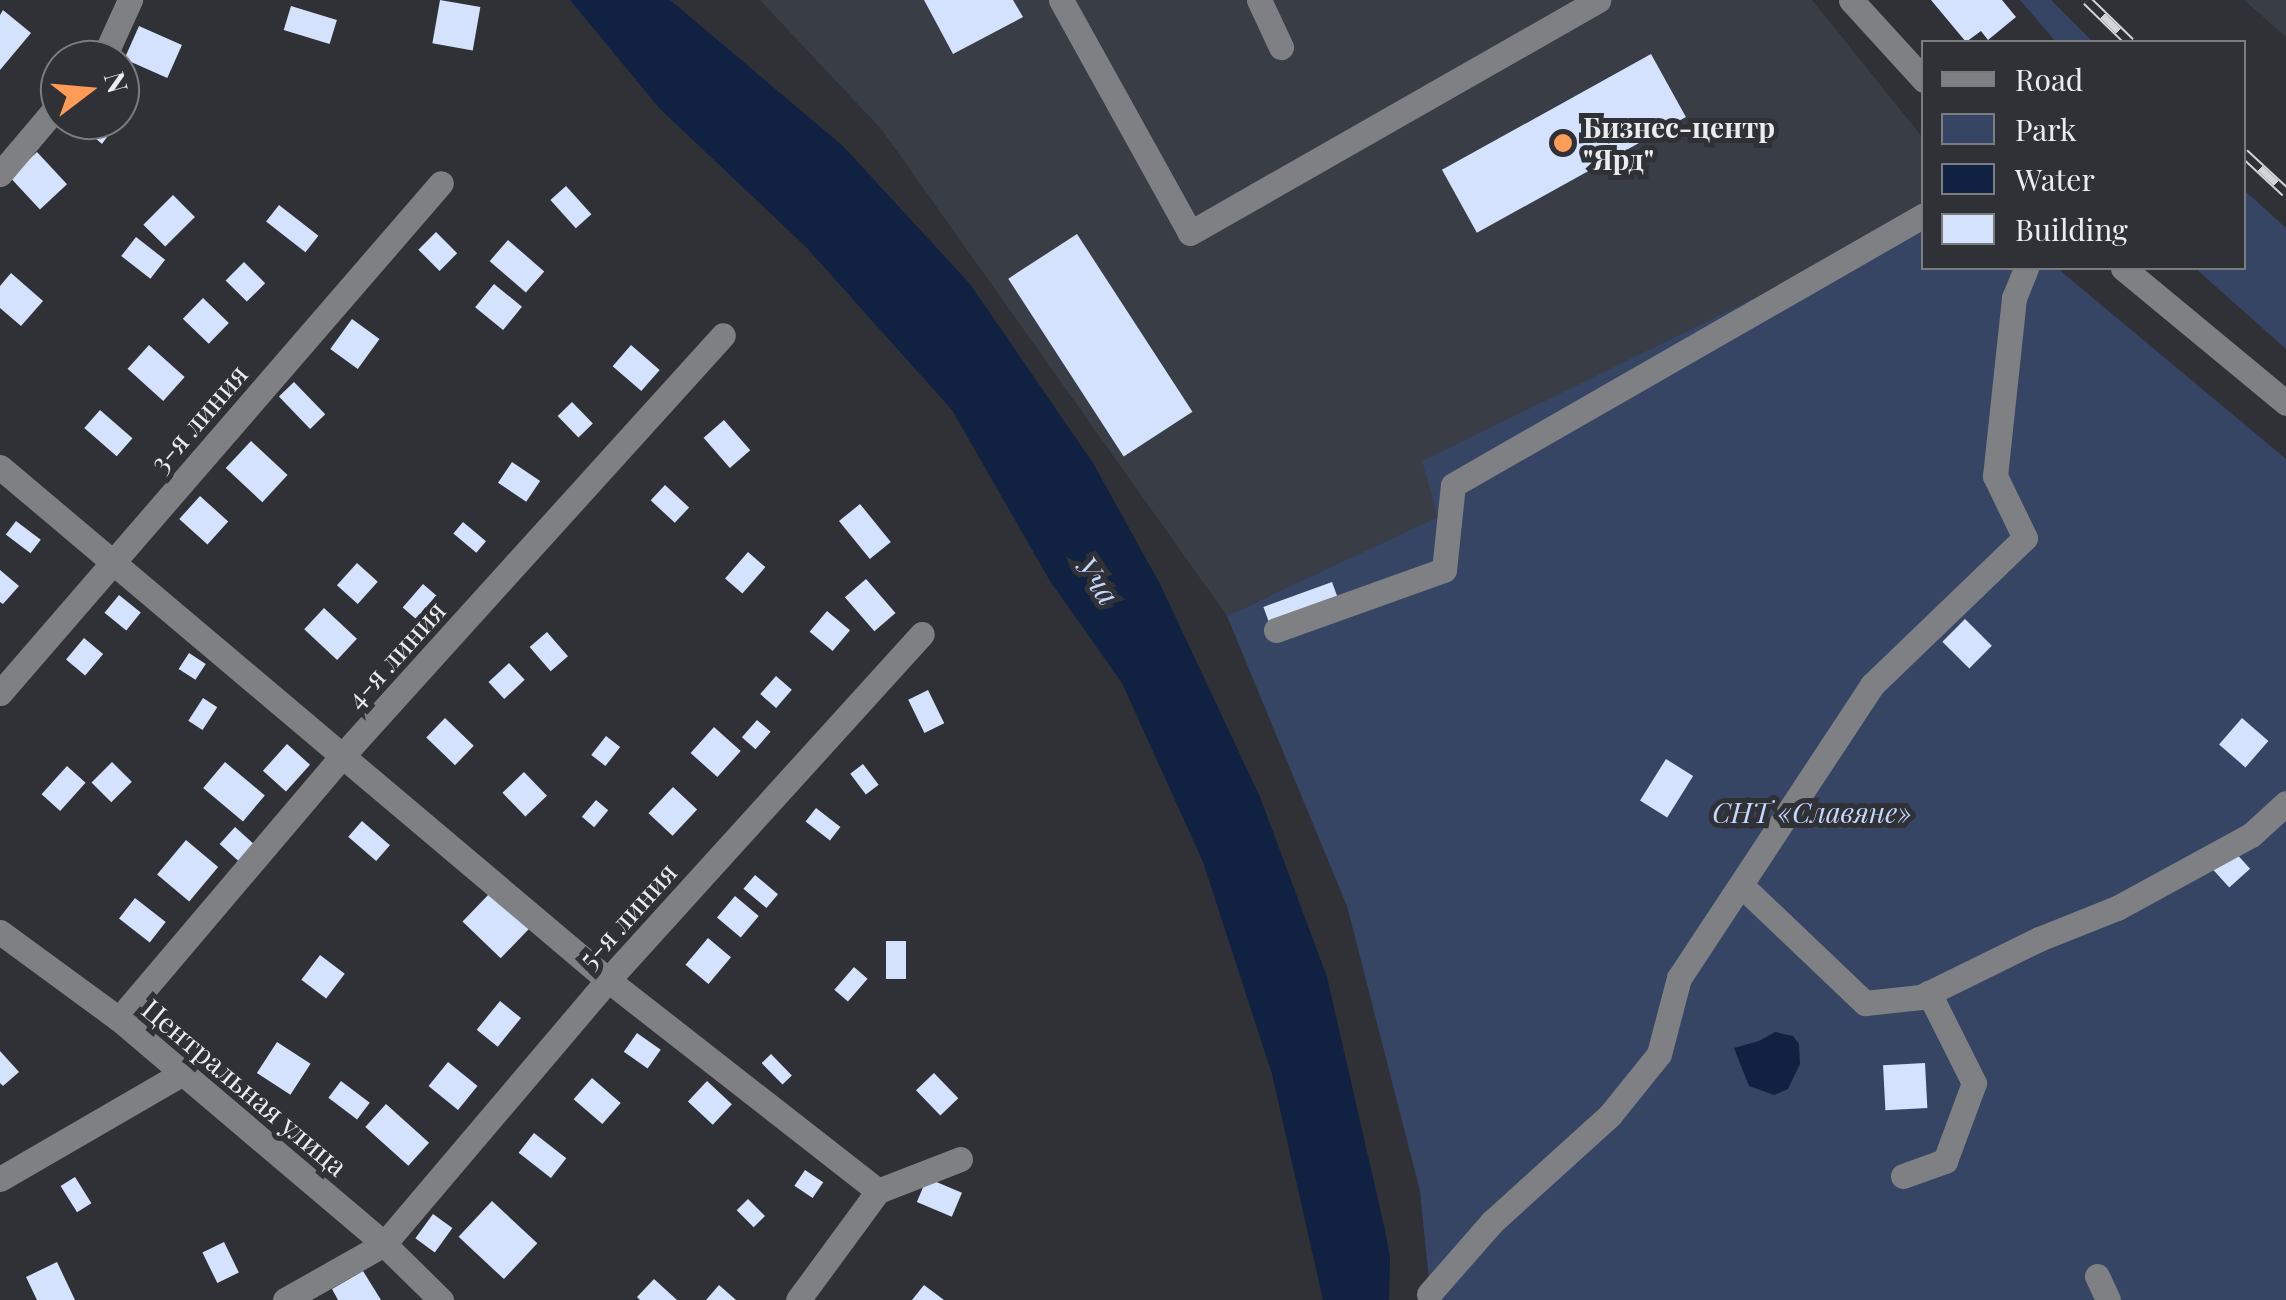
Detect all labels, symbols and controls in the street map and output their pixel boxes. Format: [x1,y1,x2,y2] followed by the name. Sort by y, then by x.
[40,40,140,140] north arrow
[1921,40,2246,270] legend
[2015,59,2083,99] text: Road
[97,67,138,97] text: N
[2015,109,2077,149] text: Park
[1583,110,1775,176] place label: Бизнес-центр "Ярд"
[1552,132,1574,154] marker: Бизнес-центр "Ярд"
[2015,159,2095,199] text: Water
[2015,209,2128,249] text: Building
[142,357,254,479] street label: 3-я линия
[1069,549,1127,611] water label: Уча
[338,593,452,715] street label: 4-я линия
[1712,795,1912,829] park label: СНТ «Славяне»
[571,855,683,975] street label: 5-я линия
[136,992,354,1182] street label: Центральная улица

